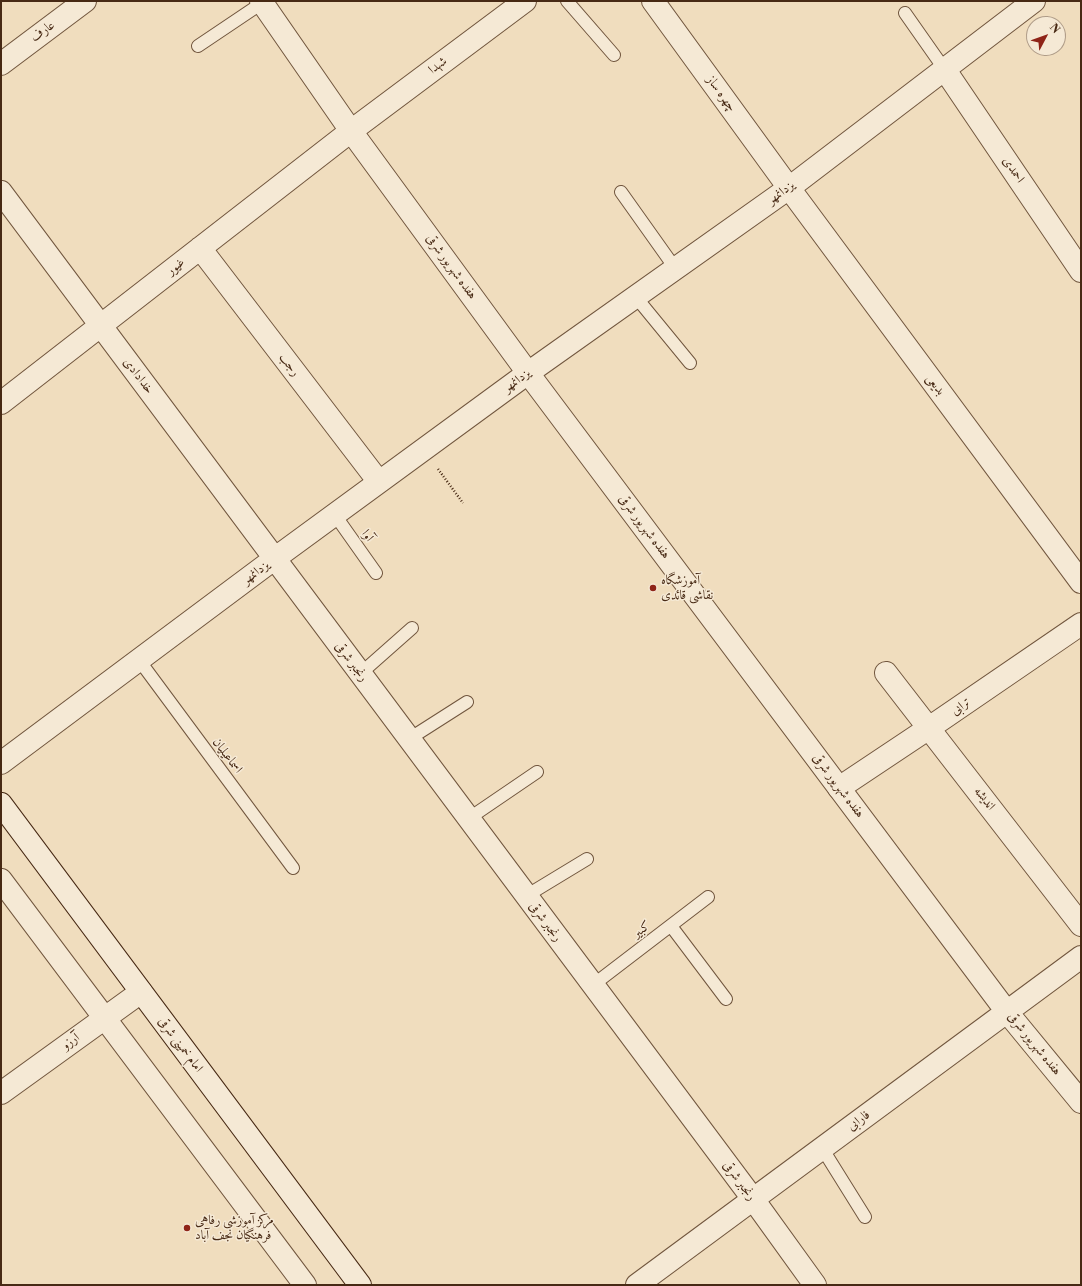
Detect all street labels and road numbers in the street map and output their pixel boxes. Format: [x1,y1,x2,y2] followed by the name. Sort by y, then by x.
[28,18,58,46] street label: عارف
[426,54,450,78] street label: شهدا
[703,73,739,115] street label: چهره ساز
[999,154,1027,186] street label: احمدی
[764,178,798,208] street label: یزدانمهر
[422,231,480,303] street label: هفده شهریور شرقی
[164,255,188,279] street label: غیور
[275,350,303,380] street label: رجب
[119,355,157,397] street label: خدادادی
[500,366,534,396] street label: یزدانمهر
[922,371,948,399] street label: بدیعی
[615,492,673,562] street label: هفده شهریور شرقی
[358,527,376,545] street label: آوا
[239,558,273,588] street label: یزدانمهر
[331,639,371,685] street label: رنجبر شرقی
[948,695,974,719] street label: ترابی
[209,735,245,777] street label: اسماعیلیان
[809,751,867,821] street label: هفده شهریور شرقی
[970,784,998,814] street label: اندیشه
[525,899,565,945] street label: رنجبر شرقی
[630,918,654,942] street label: کبیر
[1004,1009,1064,1079] street label: هفده شهریور شرقی
[154,1014,206,1076] street label: امام خمینی شرقی
[59,1030,83,1054] street label: آرزو
[845,1108,873,1134] street label: فارابی
[719,1158,759,1204] street label: رنجبر شرقی

